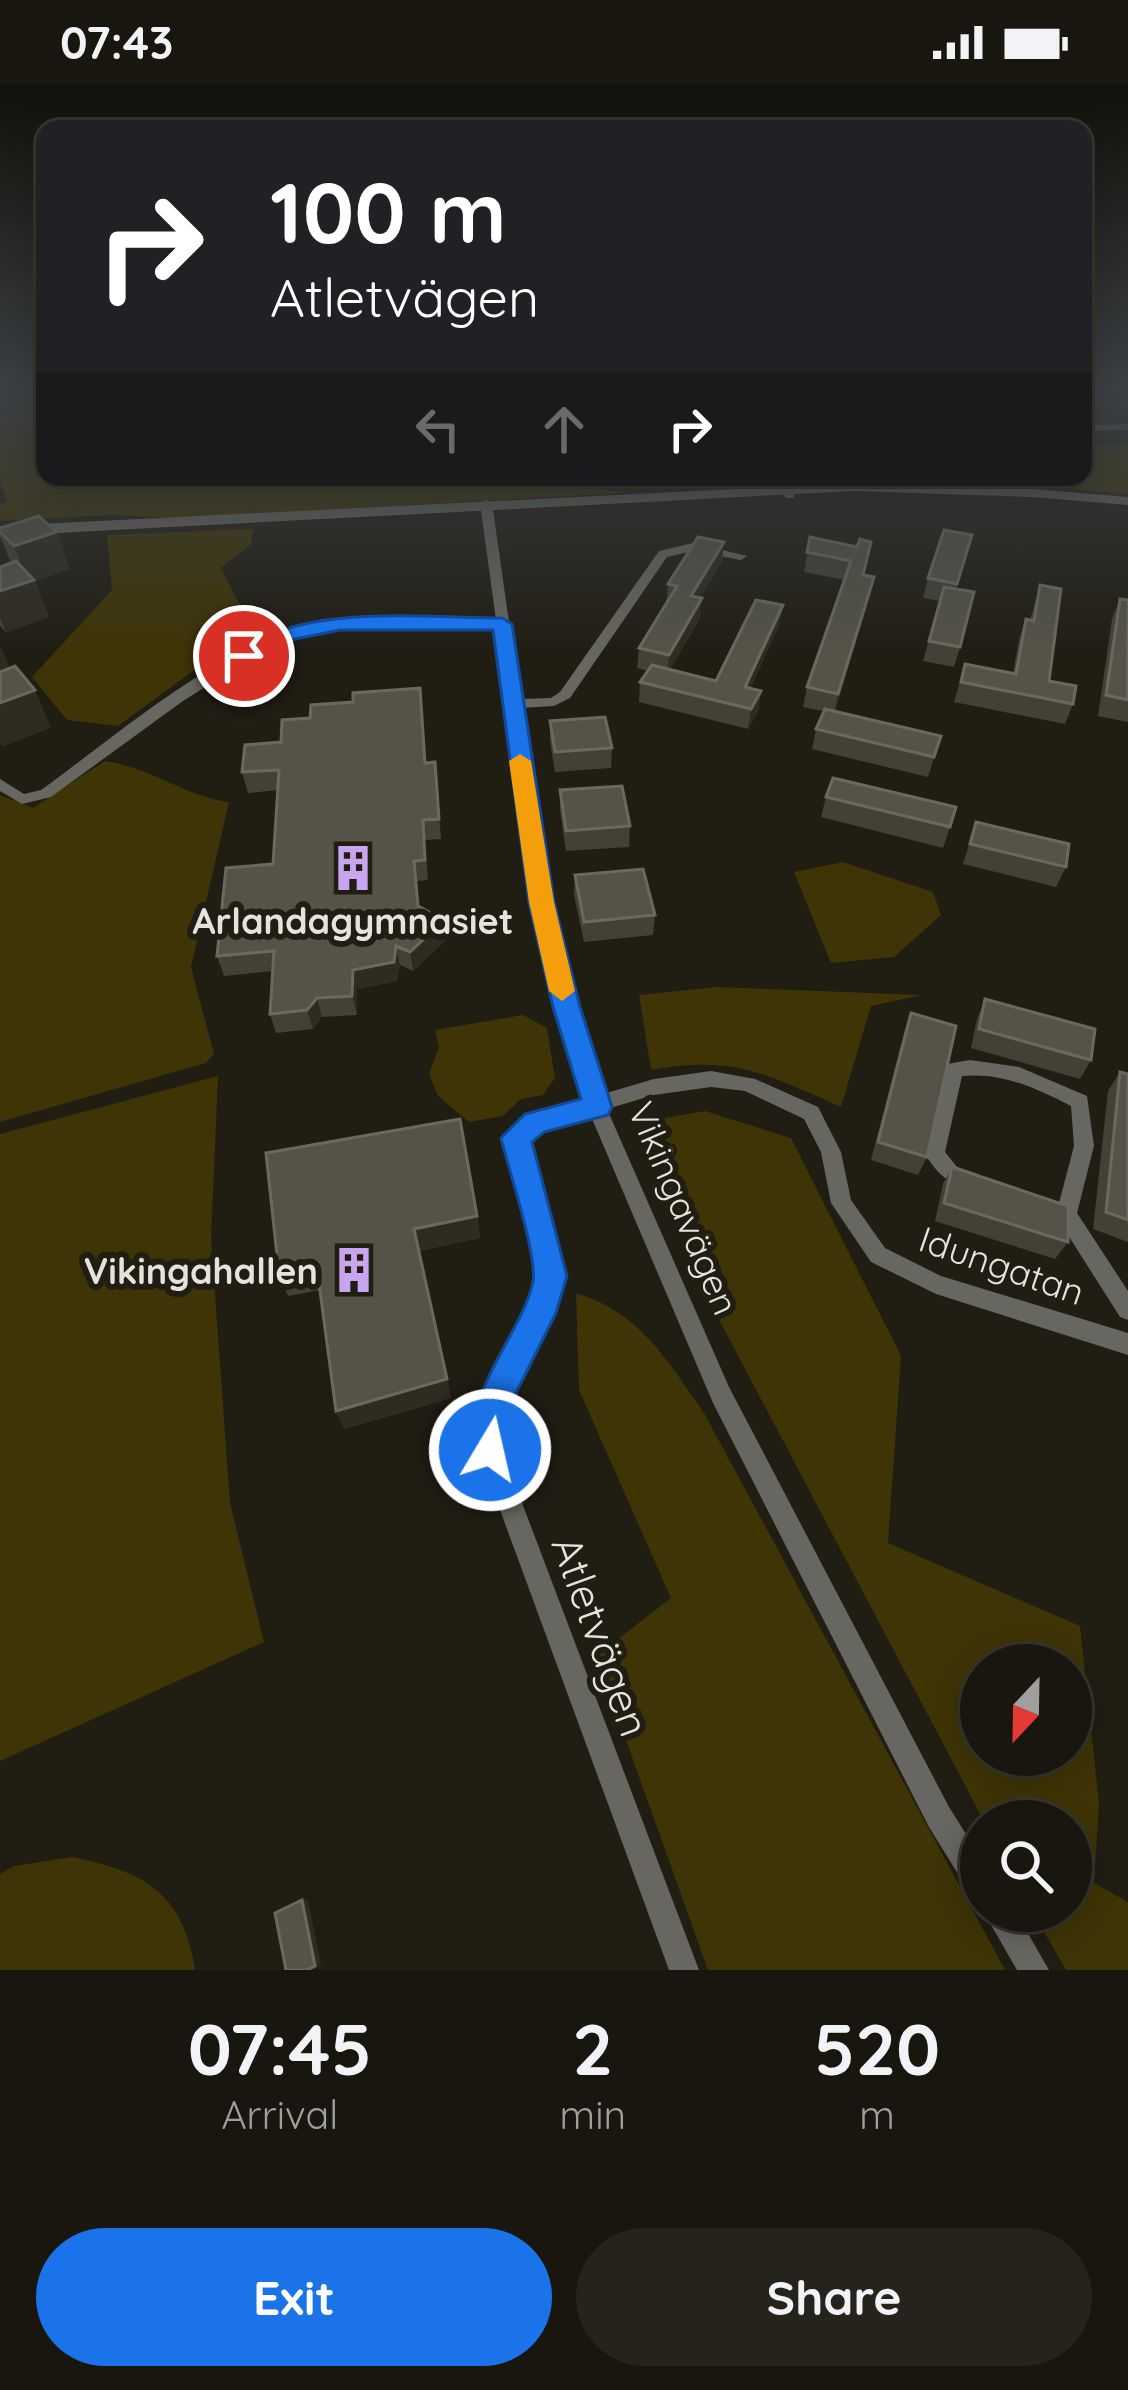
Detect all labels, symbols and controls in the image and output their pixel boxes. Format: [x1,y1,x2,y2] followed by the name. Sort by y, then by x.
[60,14,173,70] text: 07:43
[270,159,507,264] text: 100 m
[72,168,228,324] icon: right
[270,263,539,331] text: Atletvägen
[405,396,471,462] icon: left
[531,396,597,462] icon: ahead
[657,396,723,462] icon: right
[193,605,295,707] pin
[211,623,277,689] icon: arrive
[328,843,378,893] building icon: Arlandagymnasiet
[193,898,513,943] place label: Arlandagymnasiet
[619,1095,749,1321] street label: Vikingavägen
[914,1216,1090,1314] street label: Idungatan
[329,1245,379,1295] building icon: Vikingahallen
[84,1248,318,1293] place label: Vikingahallen
[427,1387,553,1513] position arrow
[540,1529,662,1743] street label: Atletvägen
[960,1644,1092,1776] north arrow
[960,1644,1092,1932] map controls
[960,1800,1092,1932] button: search
[188,2003,372,2093] text: 07:45
[572,2003,613,2093] text: 2
[814,2003,940,2093] text: 520
[221,2090,338,2139] text: Arrival
[560,2090,626,2139] text: min
[859,2090,895,2139] text: m
[36,2228,552,2366] button: Exit
[576,2228,1092,2366] button: Share

